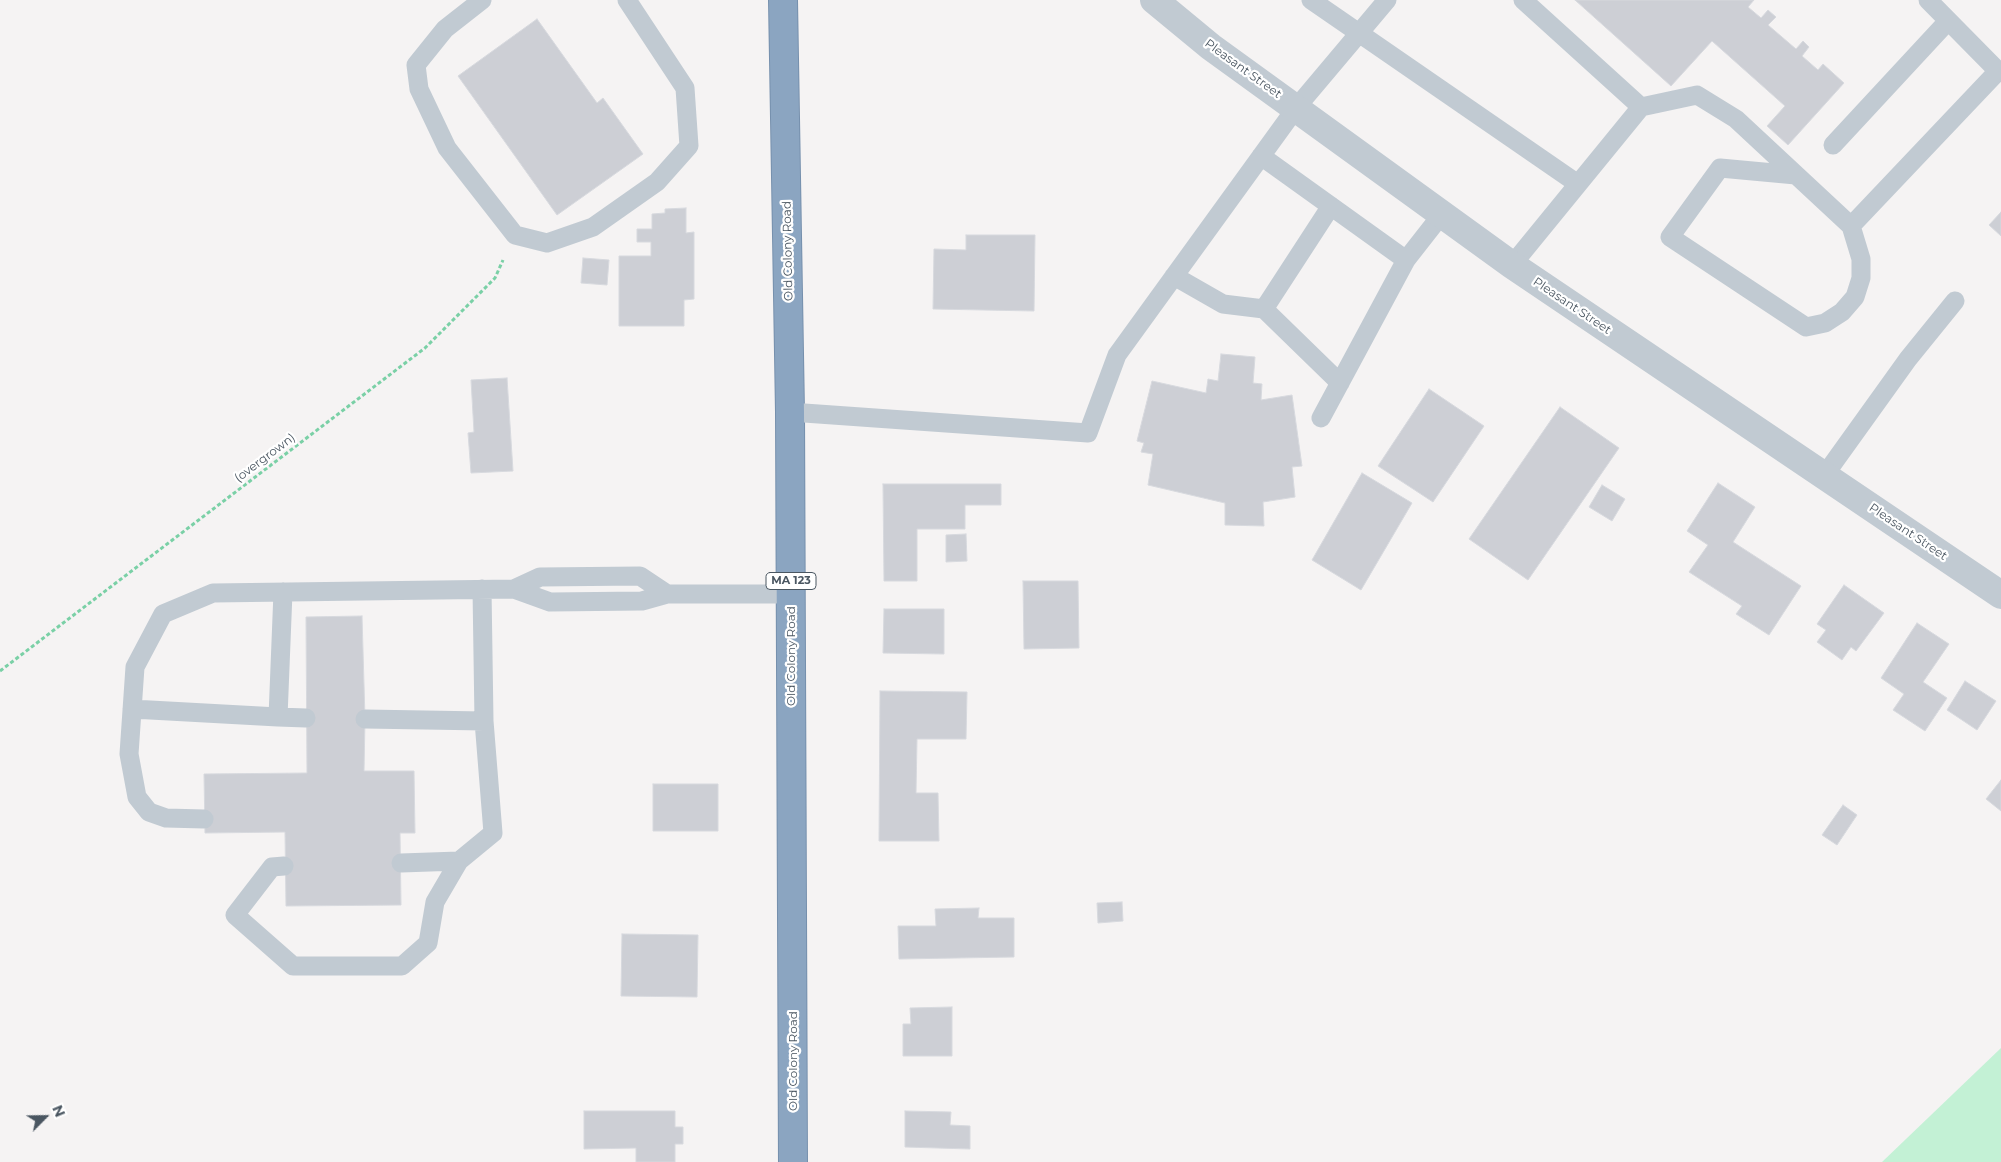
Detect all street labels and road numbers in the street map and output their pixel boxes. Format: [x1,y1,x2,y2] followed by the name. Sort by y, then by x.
[1202,36,1284,102] street label: Pleasant Street
[780,201,796,301] street label: Old Colony Road
[1530,274,1614,338] street label: Pleasant Street
[232,430,298,486] street label: (overgrown)
[1866,500,1950,564] street label: Pleasant Street
[766,572,816,590] road number: MA 123
[784,606,798,706] street label: Old Colony Road
[786,1011,800,1111] street label: Old Colony Road

